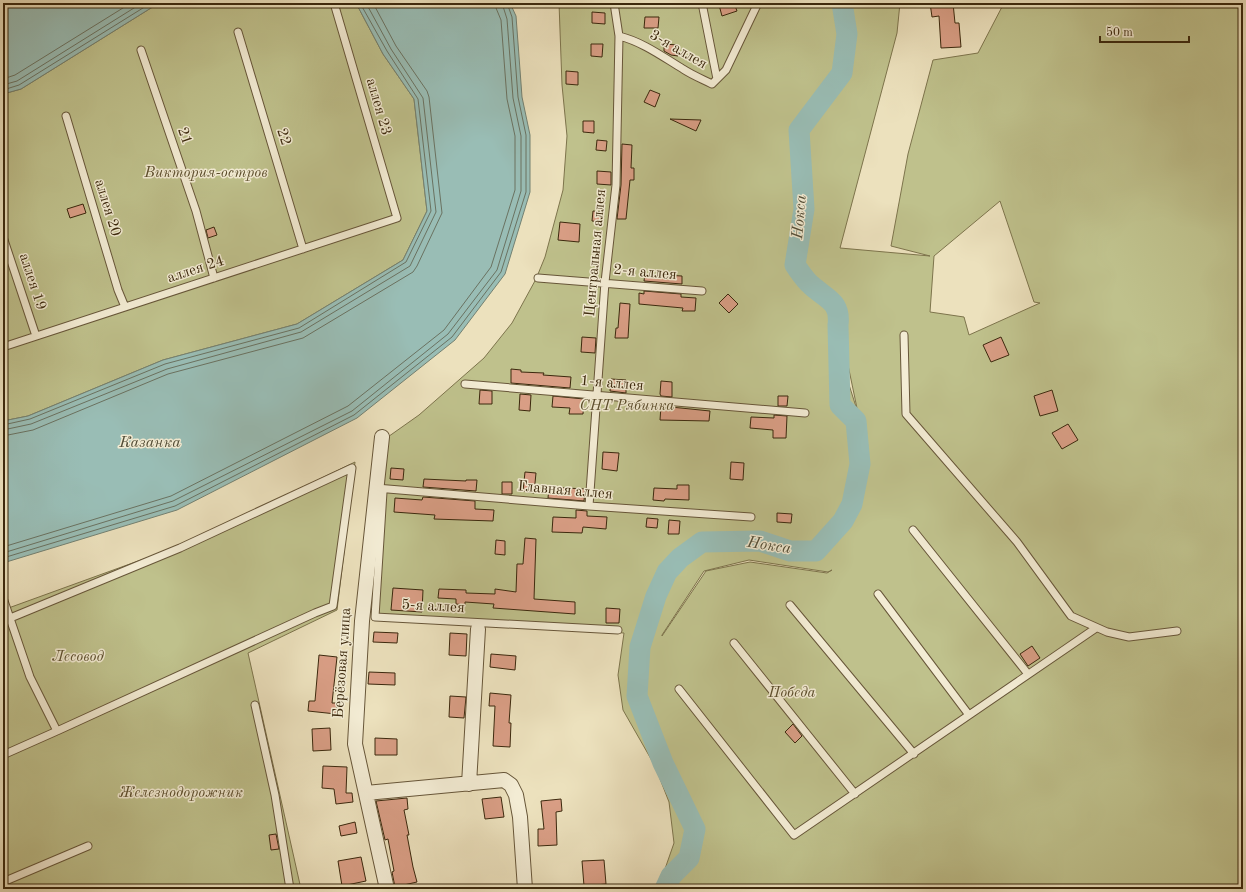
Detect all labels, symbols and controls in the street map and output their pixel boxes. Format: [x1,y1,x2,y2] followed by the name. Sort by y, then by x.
[1100,18,1189,44] scale bar
[1106,26,1133,39] text: 50 m
[647,28,709,72] street label: 3-я аллея
[363,77,393,137] street label: аллея 23
[174,125,194,147] street label: 21
[273,126,293,148] street label: 22
[143,166,268,181] park label: Виктория-остров
[91,178,123,238] street label: аллея 20
[583,188,609,317] street label: Центральная аллея
[790,194,810,241] water label: Нокса
[16,252,48,312] street label: аллея 19
[166,254,226,286] street label: аллея 24
[613,263,677,283] street label: 2-я аллея
[580,374,644,394] street label: 1-я аллея
[580,398,674,414] park label: СНТ Рябинка
[118,435,181,451] water label: Казанка
[517,479,613,503] street label: Главная аллея
[745,534,793,557] water label: Нокса
[401,598,465,616] street label: 5-я аллея
[332,606,354,719] street label: Берёзовая улица
[52,650,104,665] park label: Лесовод
[767,685,816,701] park label: Победа
[119,786,243,801] park label: Железнодорожник

